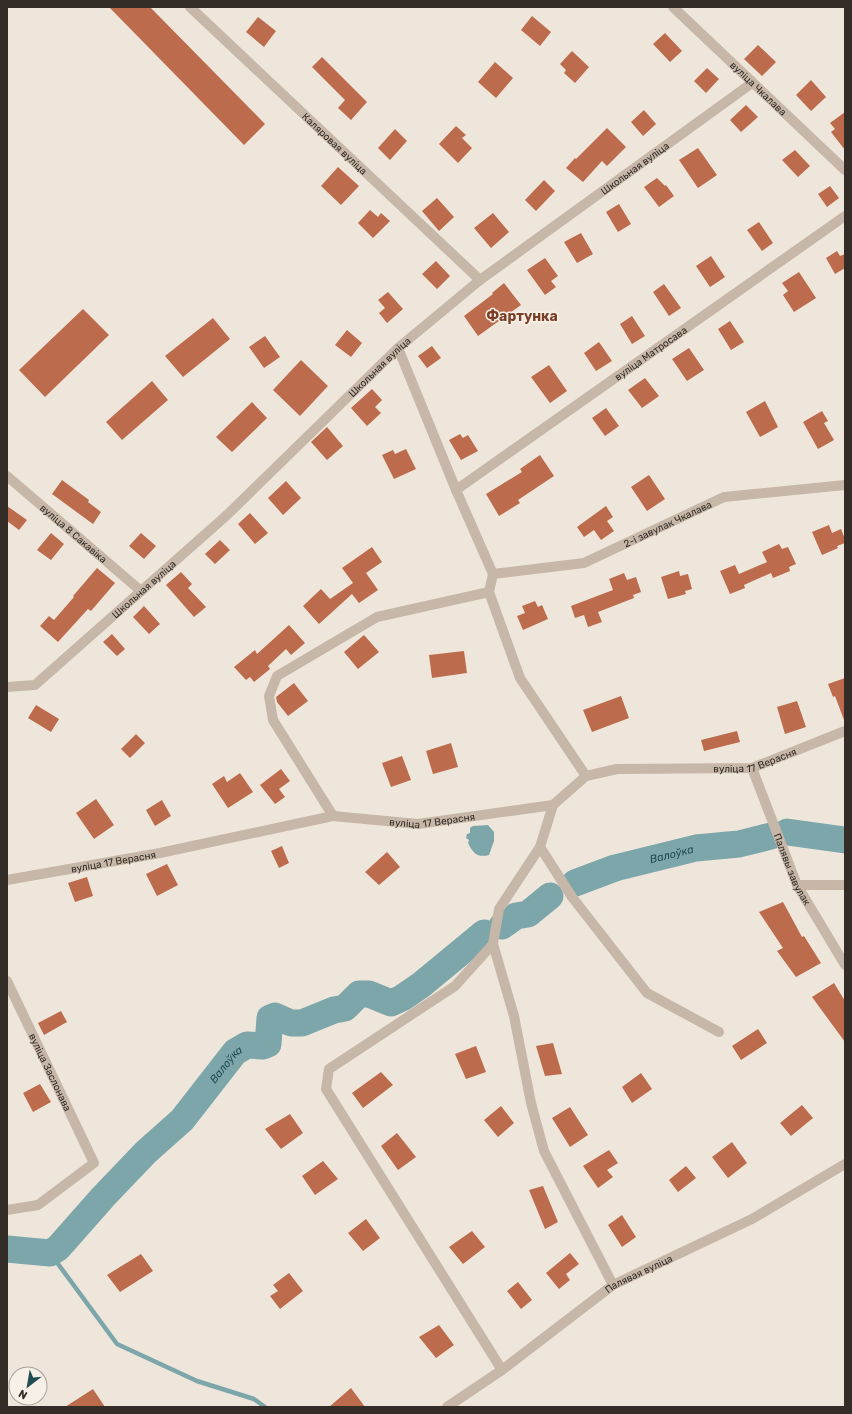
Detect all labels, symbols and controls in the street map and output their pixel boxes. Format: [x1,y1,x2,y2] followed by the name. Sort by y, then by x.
[727,59,789,118] street label: вуліца Чкалава
[299,111,369,178] street label: Каляровая вуліца
[599,140,672,198] street label: Школьная вуліца
[486,308,558,325] district label: Фартунка
[613,324,690,383] street label: вуліца Матросава
[346,335,413,400] street label: Школьная вуліца
[622,499,714,550] street label: 2-і завулак Чкалава
[37,502,109,566] street label: вуліца 8 Сакавіка
[110,558,179,621] street label: Школьная вуліца
[713,746,799,775] street label: вуліца 17 Верасня
[389,811,476,831] street label: вуліца 17 Верасня
[771,832,813,908] street label: Палявы завулак
[648,843,695,866] water label: Валоўка
[70,849,157,876] street label: вуліца 17 Верасня
[26,1032,73,1113] street label: вуліца Заслонава
[207,1043,245,1086] water label: Валоўка
[603,1253,675,1296] street label: Палявая вуліца
[8,1366,48,1406] north arrow
[16,1386,30,1402] text: N

